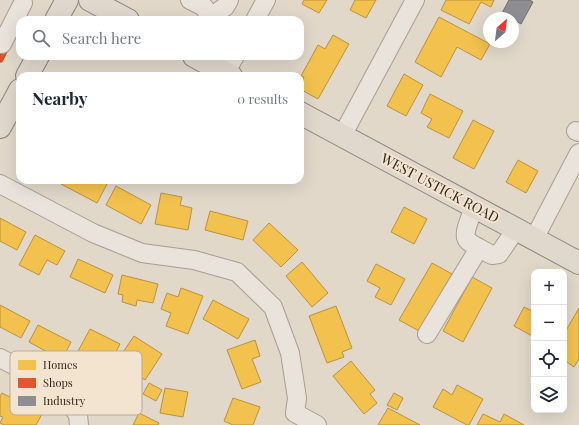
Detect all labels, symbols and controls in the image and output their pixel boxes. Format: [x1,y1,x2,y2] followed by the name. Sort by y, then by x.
[483,12,519,48] north arrow
[16,16,304,60] search box
[30,27,52,49] icon: search
[62,28,141,48] text: Search here
[32,87,87,109] text: Nearby
[237,90,288,107] text: 0 results
[377,148,503,227] street label: WEST USTICK ROAD
[531,269,567,413] map controls
[531,269,567,305] button: +
[531,305,567,341] button: −
[531,341,567,377] button: locate
[10,351,142,415] legend
[43,357,77,372] text: Homes
[43,375,73,390] text: Shops
[531,377,567,413] button: layers
[43,393,86,408] text: Industry

